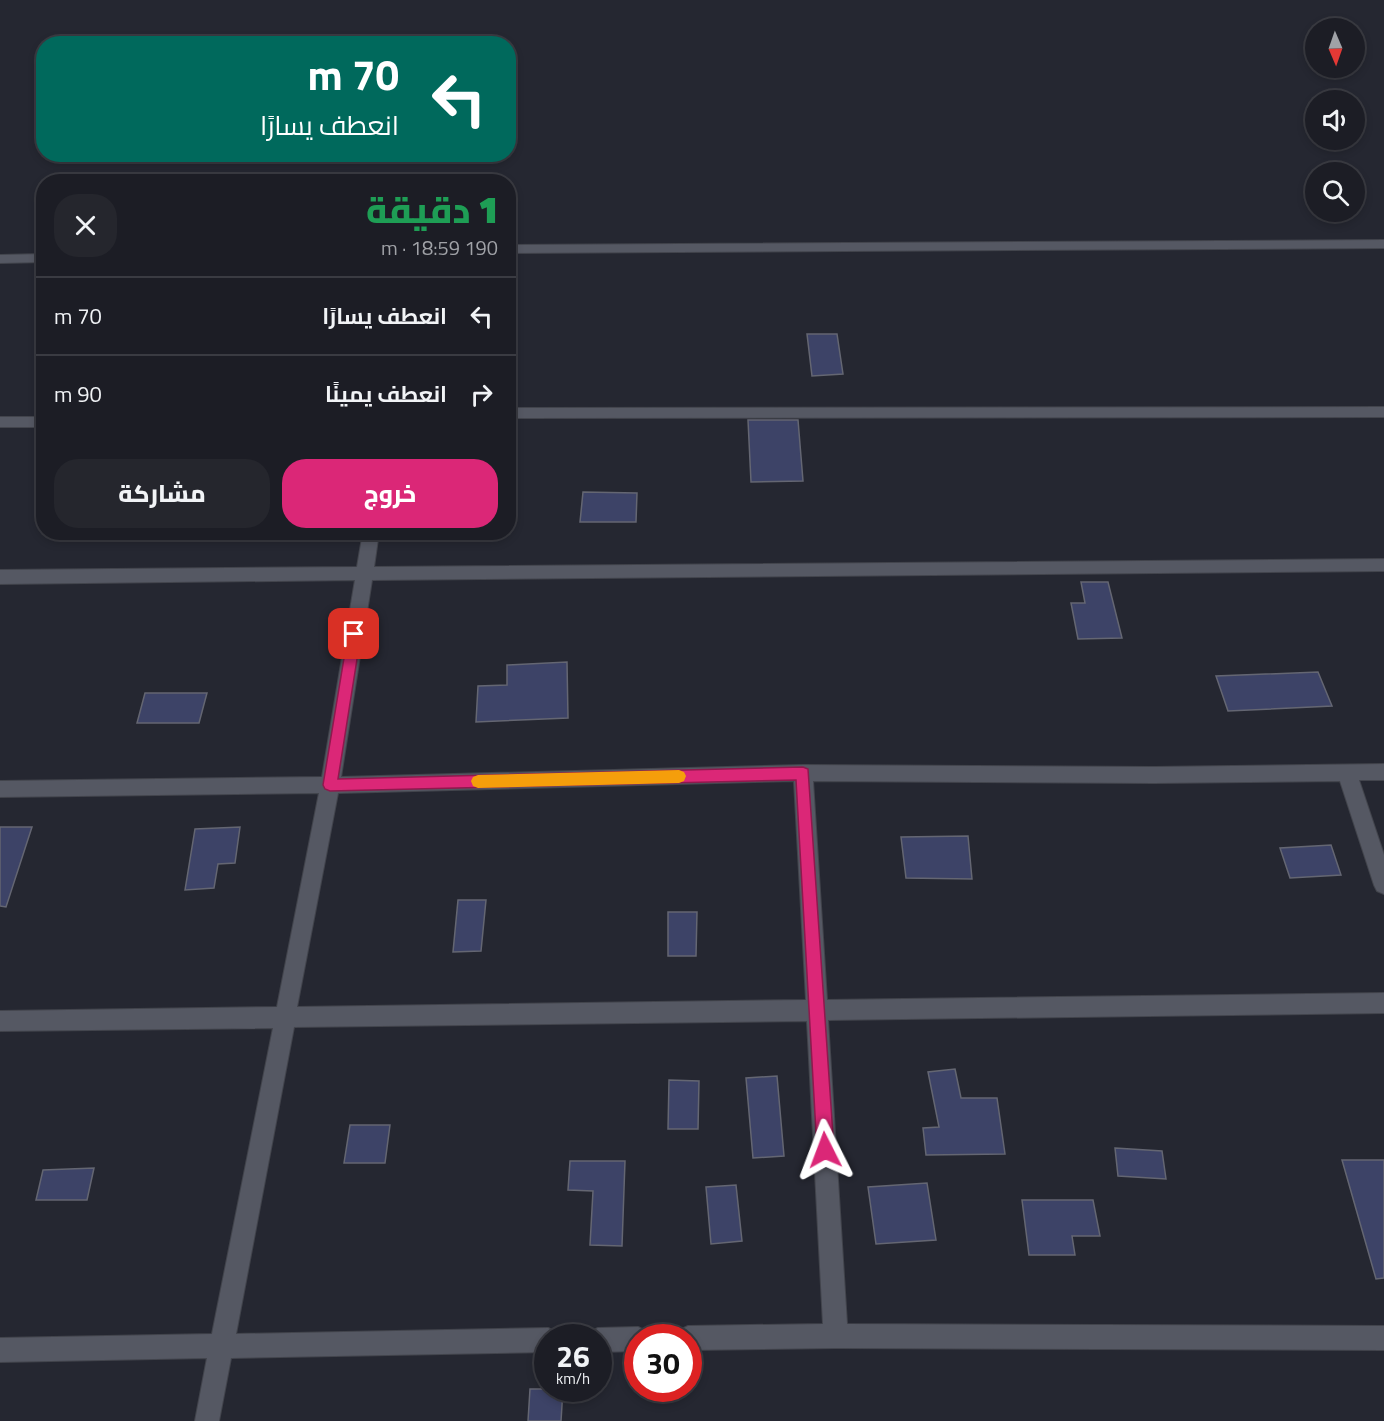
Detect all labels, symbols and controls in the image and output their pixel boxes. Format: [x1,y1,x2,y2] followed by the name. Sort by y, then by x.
[1305,18,1365,78] north arrow
[1305,18,1365,222] map controls
[307,42,399,106] text: 70 m
[420,60,498,138] icon: left
[1305,90,1365,150] button: sound
[260,104,399,145] text: انعطف يسارًا
[1305,162,1365,222] button: search
[366,182,498,237] text: 1 دقيقة
[54,194,117,257] button: close
[381,232,498,263] text: 190 m · 18:59
[54,299,102,333] text: 70 m
[322,299,447,333] text: انعطف يسارًا
[465,300,498,333] icon: left
[54,377,102,411] text: 90 m
[325,377,447,411] text: انعطف يمينًا
[465,378,498,411] icon: right
[54,459,270,528] button: مشاركة
[282,459,498,528] button: خروج
[328,608,379,659] pin
[337,617,370,650] icon: arrive
[793,1118,857,1182] position arrow
[624,1324,702,1402] speed limit sign: 30
[556,1333,590,1379] text: 26
[556,1367,590,1390] text: km/h

